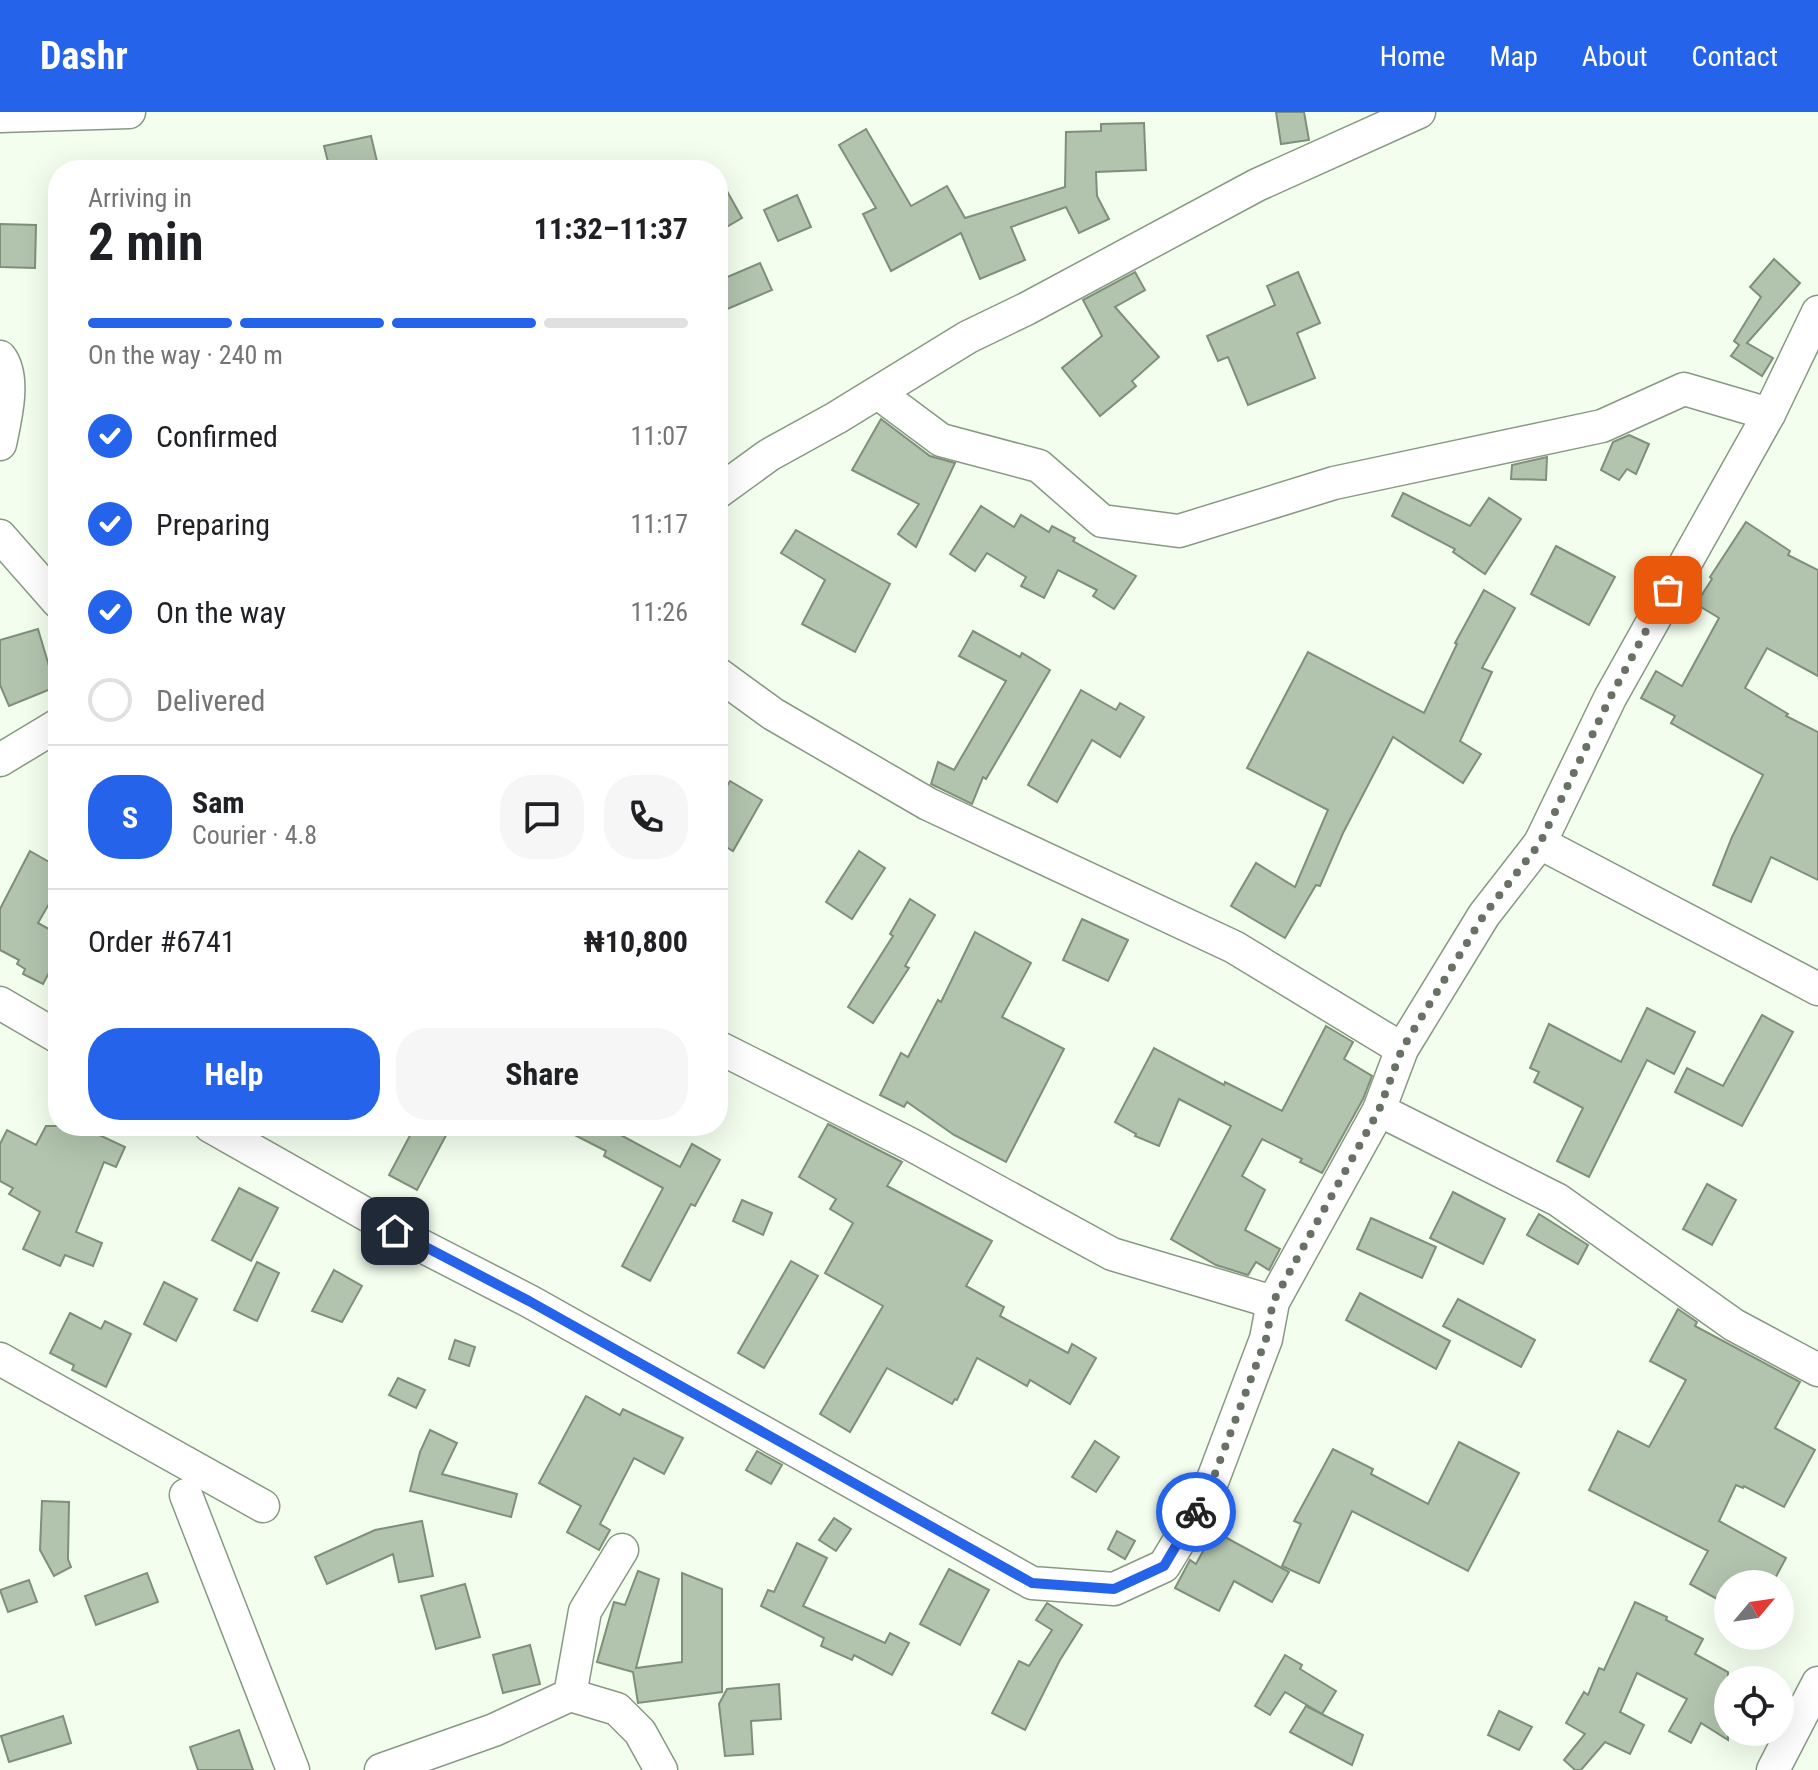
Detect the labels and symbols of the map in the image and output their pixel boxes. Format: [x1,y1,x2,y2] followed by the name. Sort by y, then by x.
[1634,556,1702,624] pin
[361,1197,429,1265] pin
[1156,1472,1236,1552] courier
[1714,1570,1794,1650] north arrow

